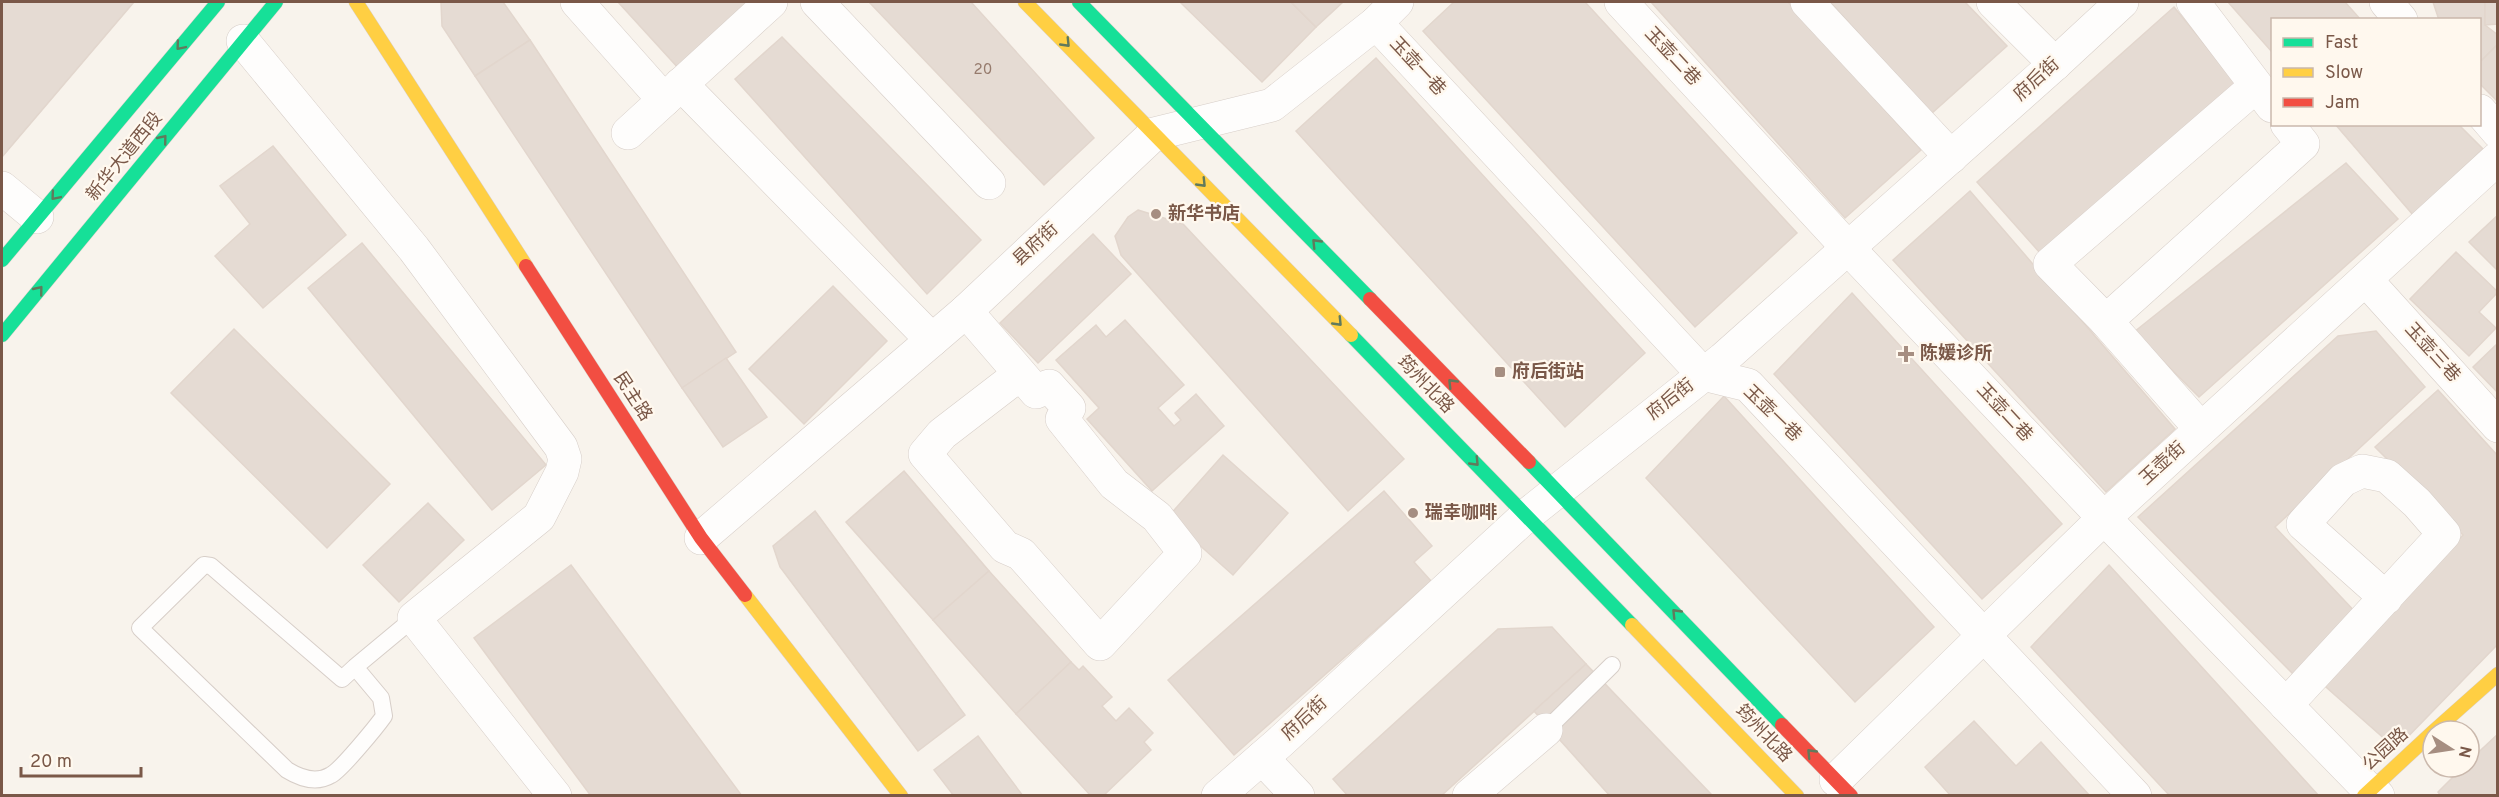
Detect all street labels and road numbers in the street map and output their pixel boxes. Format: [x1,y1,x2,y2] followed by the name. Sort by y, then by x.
[1639,23,1705,91] street label: 玉壶二巷
[1384,33,1450,101] street label: 玉壶一巷
[2009,53,2065,107] street label: 府后街
[82,108,168,206] street label: 新华大道西段
[1008,218,1064,272] street label: 县府街
[2399,319,2465,387] street label: 玉壶三巷
[1392,351,1458,419] street label: 筠州北路
[608,368,656,426] street label: 民主路
[1643,374,1699,426] street label: 府后街
[1971,379,2037,447] street label: 玉壶二巷
[1738,381,1806,447] street label: 玉壶一巷
[2135,437,2191,491] street label: 玉壶街
[1277,692,1333,746] street label: 府后街
[1730,700,1796,768] street label: 筠州北路
[2358,723,2414,777] street label: 公园路

